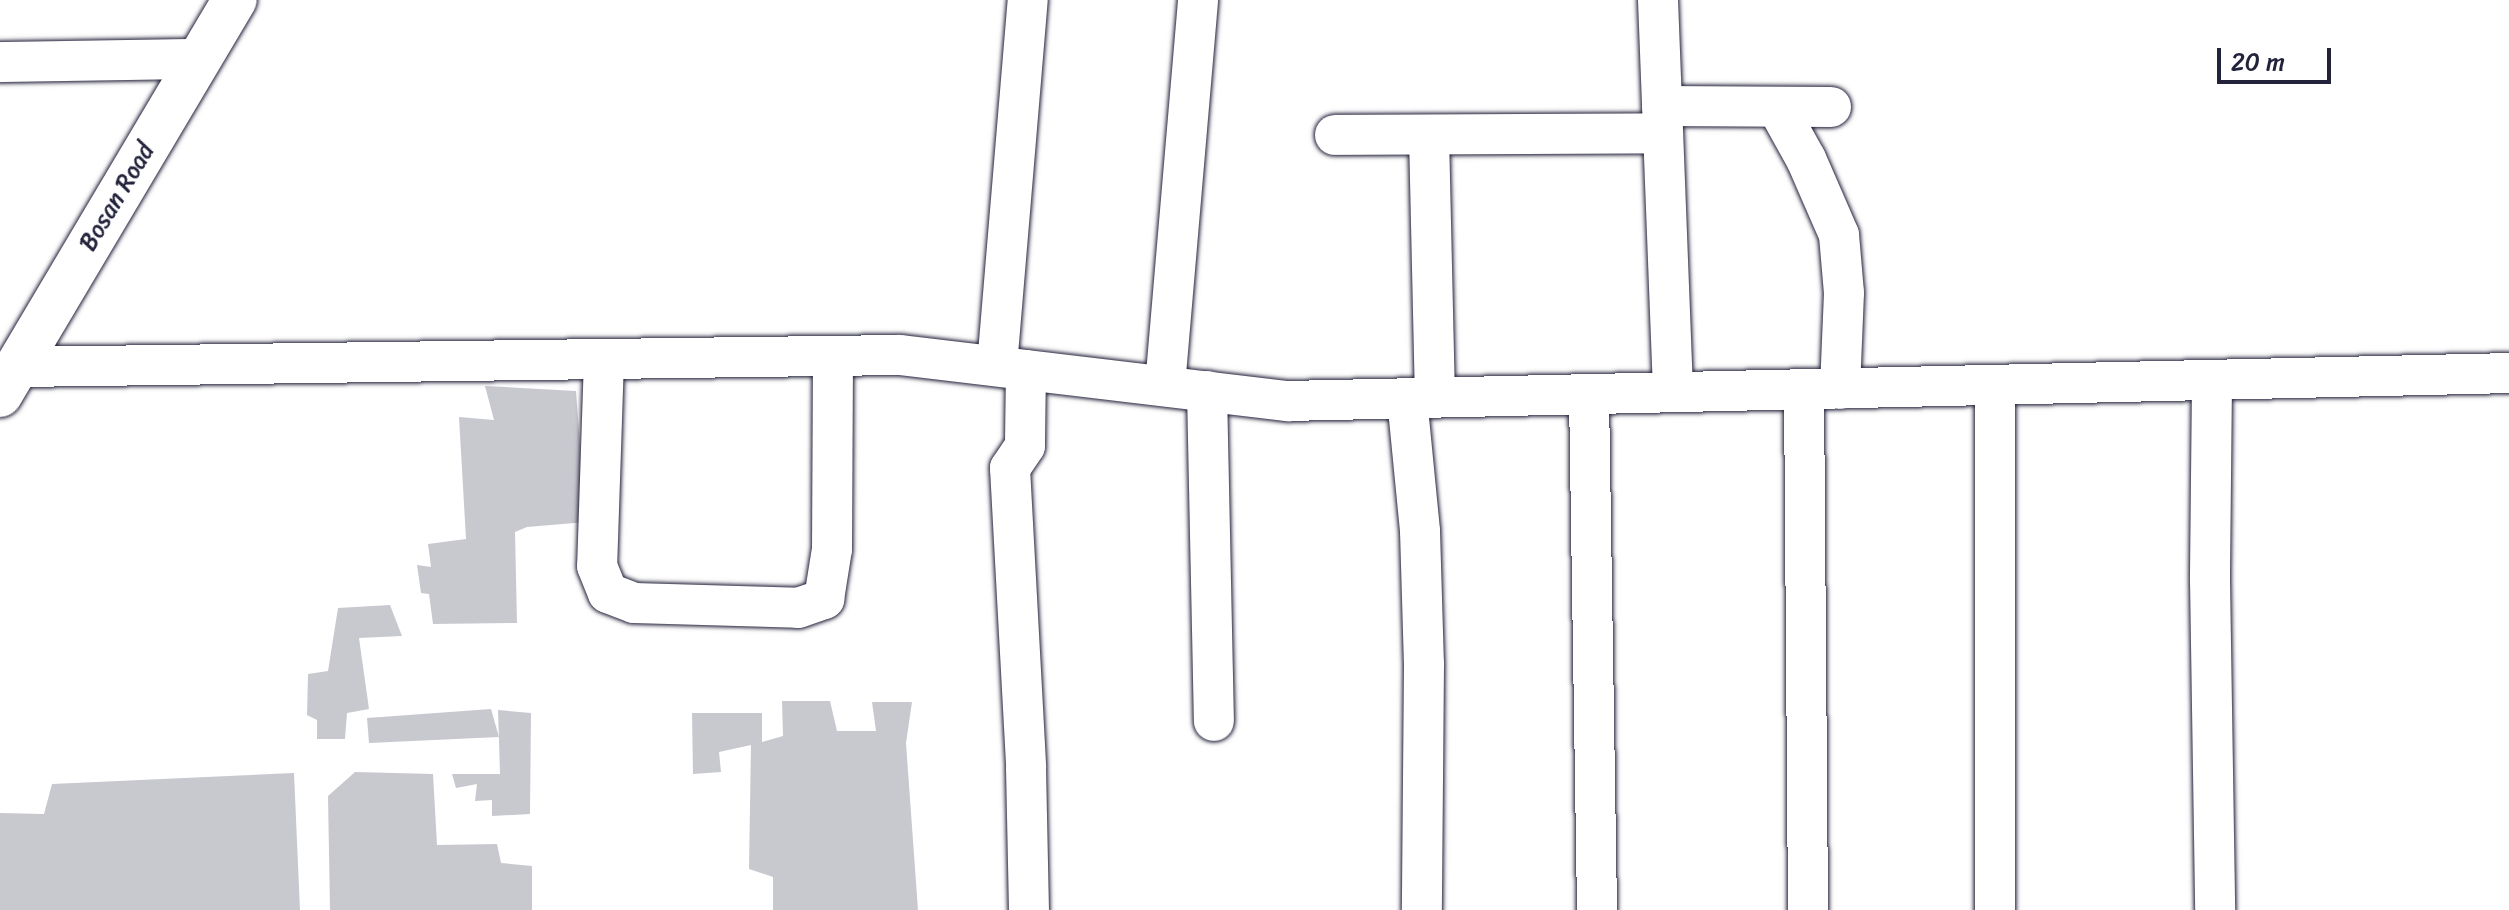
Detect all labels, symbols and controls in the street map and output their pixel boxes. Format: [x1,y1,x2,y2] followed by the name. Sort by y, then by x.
[2221,32,2335,82] scale bar
[2231,41,2285,83] text: 20 m
[73,138,161,256] street label: Bosan Road

